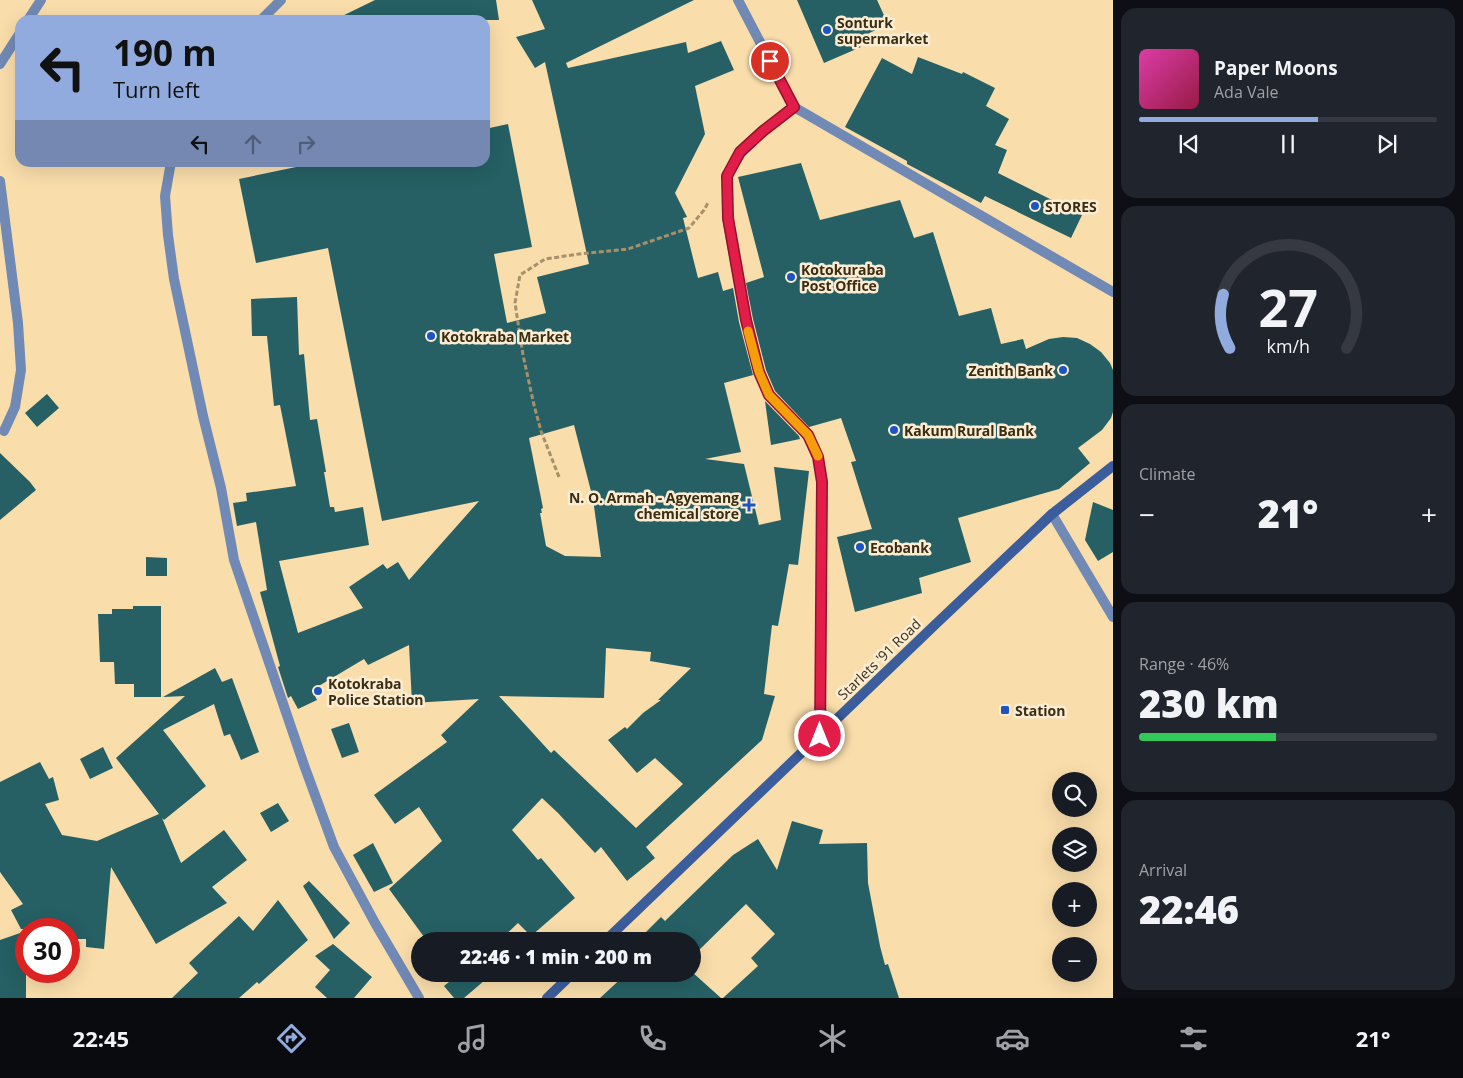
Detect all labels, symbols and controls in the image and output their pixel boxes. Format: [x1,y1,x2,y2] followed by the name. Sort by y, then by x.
[837,13,928,48] place label: Sonturk supermarket
[821,24,833,36] marker: Sonturk supermarket
[113,29,217,76] text: 190 m
[30,35,95,100] icon: left
[749,40,791,82] pin
[756,47,784,75] icon: arrive
[1214,55,1338,81] text: Paper Moons
[113,74,200,104] text: Turn left
[1214,81,1278,103] text: Ada Vale
[186,130,214,158] icon: left
[239,130,267,158] icon: ahead
[292,130,320,158] icon: right
[1175,130,1203,158] icon: previous
[1274,130,1302,158] icon: pause
[1373,130,1401,158] icon: next
[1045,197,1097,216] place label: STORES
[1029,200,1041,212] marker: STORES
[801,260,884,295] place label: Kotokuraba Post Office
[785,271,797,283] marker: Kotokuraba Post Office
[1258,271,1318,342] text: 27
[441,327,569,346] place label: Kotokraba Market
[425,330,437,342] marker: Kotokraba Market
[1266,334,1310,358] text: km/h
[968,361,1053,380] place label: Zenith Bank
[1057,364,1069,376] marker: Zenith Bank
[904,421,1034,440] place label: Kakum Rural Bank
[888,424,900,436] marker: Kakum Rural Bank
[1139,463,1196,485] text: Climate
[1258,487,1318,539] text: 21°
[569,488,739,523] place label: N. O. Armah - Agyemang chemical store
[1139,495,1155,533] text: −
[1421,495,1437,533] text: +
[743,499,755,511] marker: N. O. Armah - Agyemang chemical store
[870,538,929,557] place label: Ecobank
[854,541,866,553] marker: Ecobank
[833,614,925,704] street label: Starlets '91 Road
[1139,653,1229,675] text: Range · 46%
[328,674,424,709] place label: Kotokraba Police Station
[1139,677,1279,729] text: 230 km
[312,685,324,697] marker: Kotokraba Police Station
[1015,701,1065,720] place label: Station
[999,704,1011,716] marker: Station
[793,709,845,761] position arrow
[1052,772,1097,982] map controls
[1052,772,1097,817] button: search
[1052,827,1097,872] button: layers
[1139,859,1187,881] text: Arrival
[1052,882,1097,927] button: +
[1139,883,1239,935] text: 22:46
[15,918,80,983] speed limit sign: 30
[1052,937,1097,982] button: −
[460,944,652,970] text: 22:46 · 1 min · 200 m
[274,1021,309,1056] icon: directions
[455,1021,490,1056] icon: music
[635,1021,670,1056] icon: phone
[815,1021,850,1056] icon: climate
[995,1021,1030,1056] icon: car
[1176,1021,1211,1056] icon: filters
[73,1023,129,1053] text: 22:45
[1356,1023,1390,1053] text: 21°

